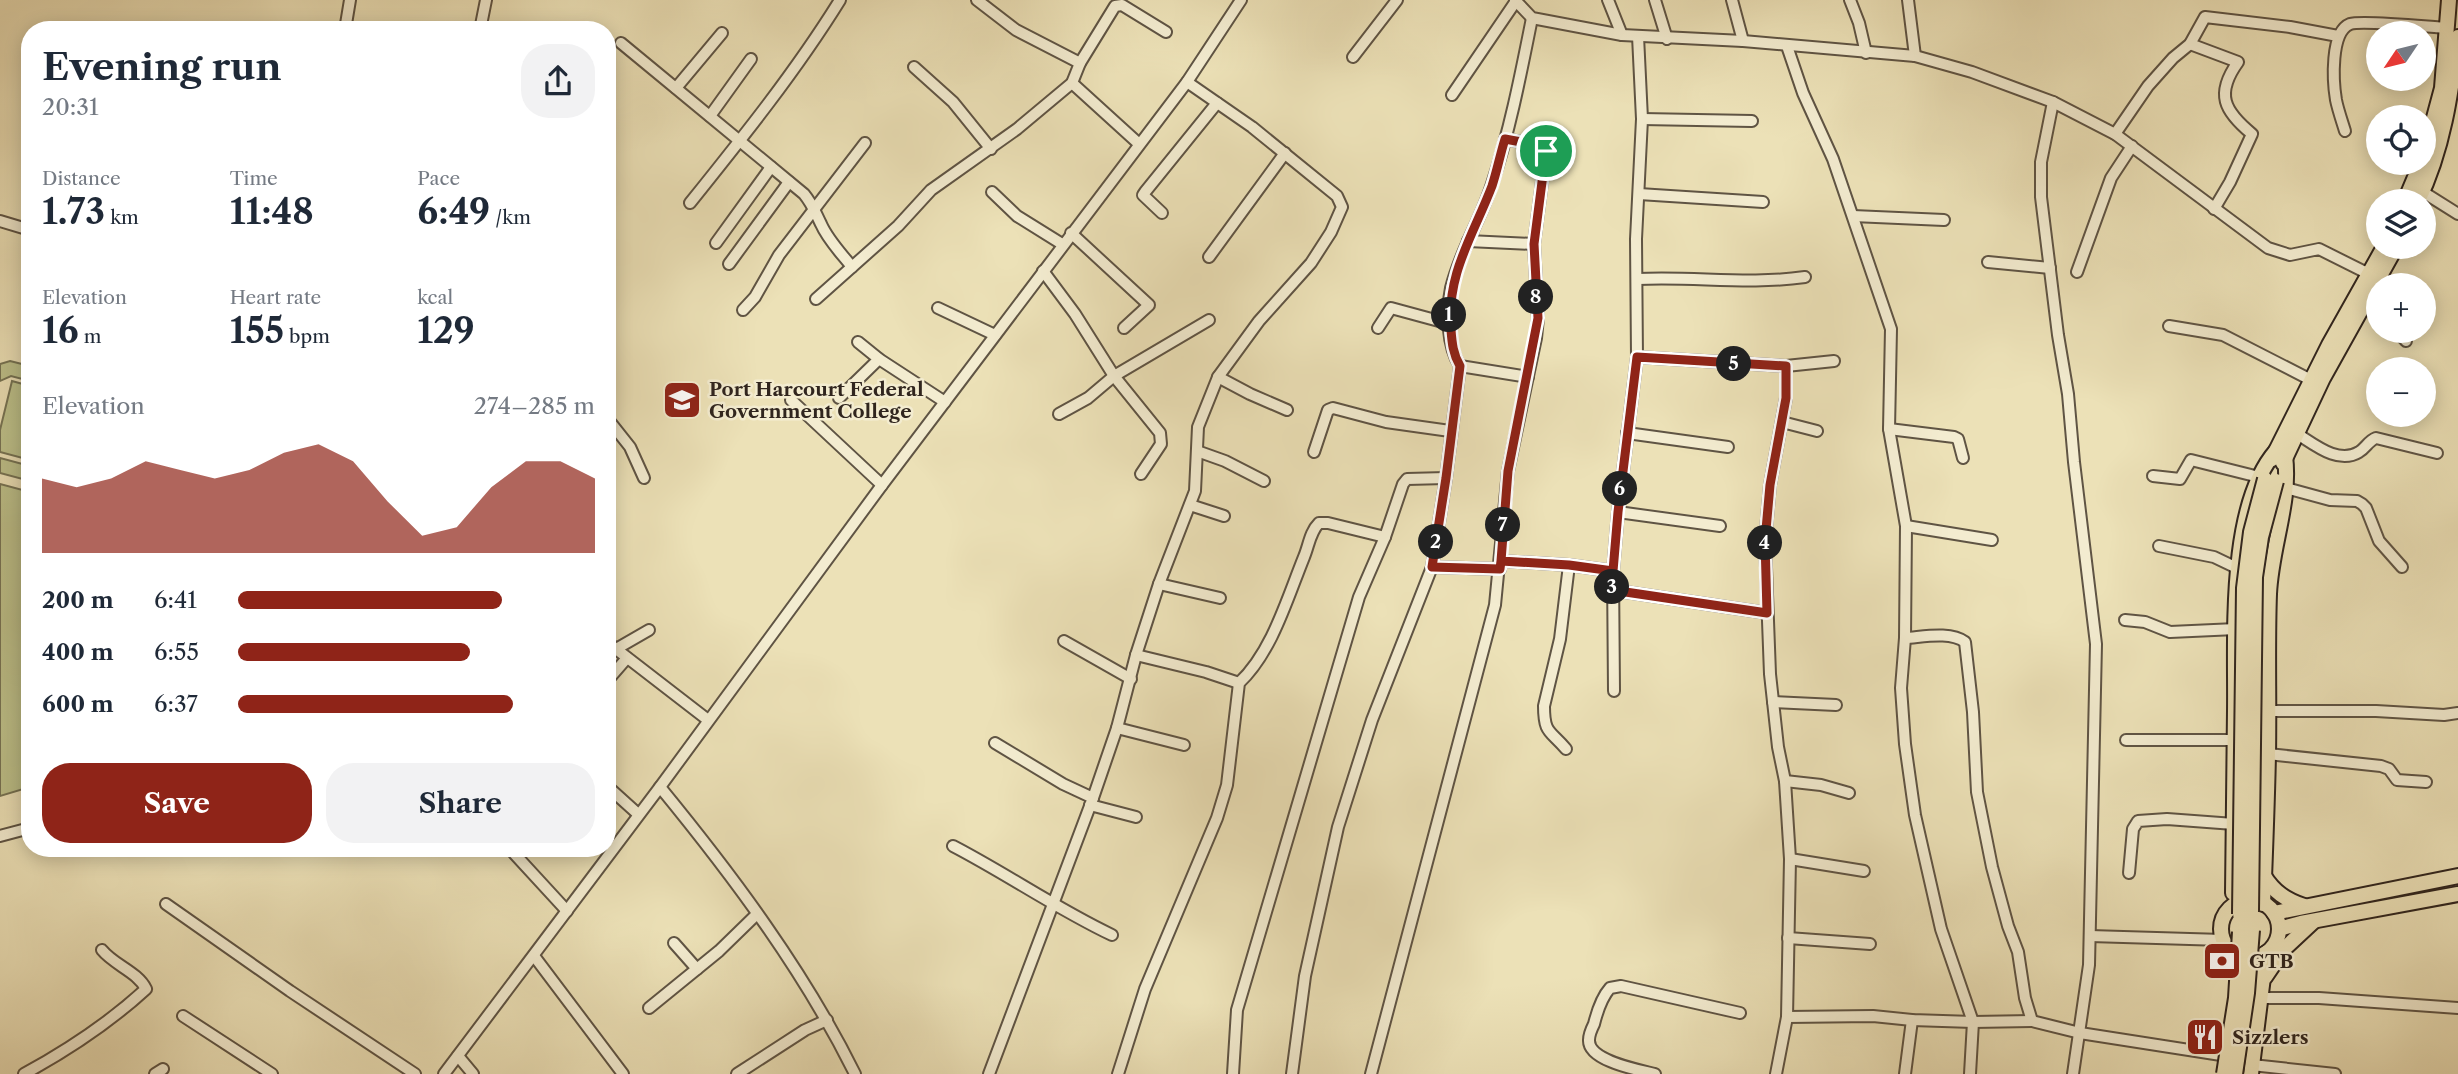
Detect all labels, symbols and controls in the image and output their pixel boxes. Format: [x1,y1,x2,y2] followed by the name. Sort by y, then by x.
[2366,21,2436,91] north arrow
[2366,21,2436,427] map controls
[42,43,282,90] text: Evening run
[521,44,595,118] button: share
[42,93,99,121] text: 20:31
[2366,105,2436,175] button: locate
[1516,121,1576,181] pin
[1527,132,1565,170] icon: arrive
[42,167,121,190] text: Distance
[230,167,278,190] text: Time
[417,167,460,190] text: Pace
[2366,189,2436,259] button: layers
[42,190,105,233] text: 1.73
[230,190,314,233] text: 11:48
[417,190,490,233] text: 6:49
[105,206,139,229] text: km
[490,206,531,229] text: /km
[2366,273,2436,343] button: +
[1518,280,1554,314] pin: 8
[1530,285,1541,308] text: 8
[42,286,127,309] text: Elevation
[230,286,321,309] text: Heart rate
[417,286,453,309] text: kcal
[1432,298,1466,332] pin: 1
[1444,303,1453,326] text: 1
[42,309,79,352] text: 16
[230,309,284,352] text: 155
[417,309,475,352] text: 129
[79,325,101,348] text: m
[284,325,330,348] text: bpm
[1716,346,1752,382] pin: 5
[1728,352,1739,375] text: 5
[2366,357,2436,427] button: −
[709,378,924,423] place label: Port Harcourt Federal Government College
[661,379,703,421] school or university icon: Port Harcourt Federal Government College
[42,392,145,420] text: Elevation
[474,392,595,420] text: 274–285 m
[1602,472,1638,506] pin: 6
[1614,477,1625,500] text: 6
[1486,508,1520,542] pin: 7
[1498,513,1507,536] text: 7
[1418,524,1454,560] pin: 2
[1748,526,1782,560] pin: 4
[1430,530,1441,553] text: 2
[1759,531,1770,554] text: 4
[1594,570,1630,604] pin: 3
[1606,575,1617,598] text: 3
[42,586,114,614] text: 200 m
[154,586,197,614] text: 6:41
[42,638,114,666] text: 400 m
[154,638,199,666] text: 6:55
[42,690,114,718] text: 600 m
[154,690,198,718] text: 6:37
[42,763,312,843] button: Save
[326,763,595,843] button: Share
[2201,940,2243,982] bank icon: GTB
[2249,950,2294,973] place label: GTB
[2184,1016,2226,1058] restaurant icon: Sizzlers
[2232,1026,2309,1049] place label: Sizzlers

